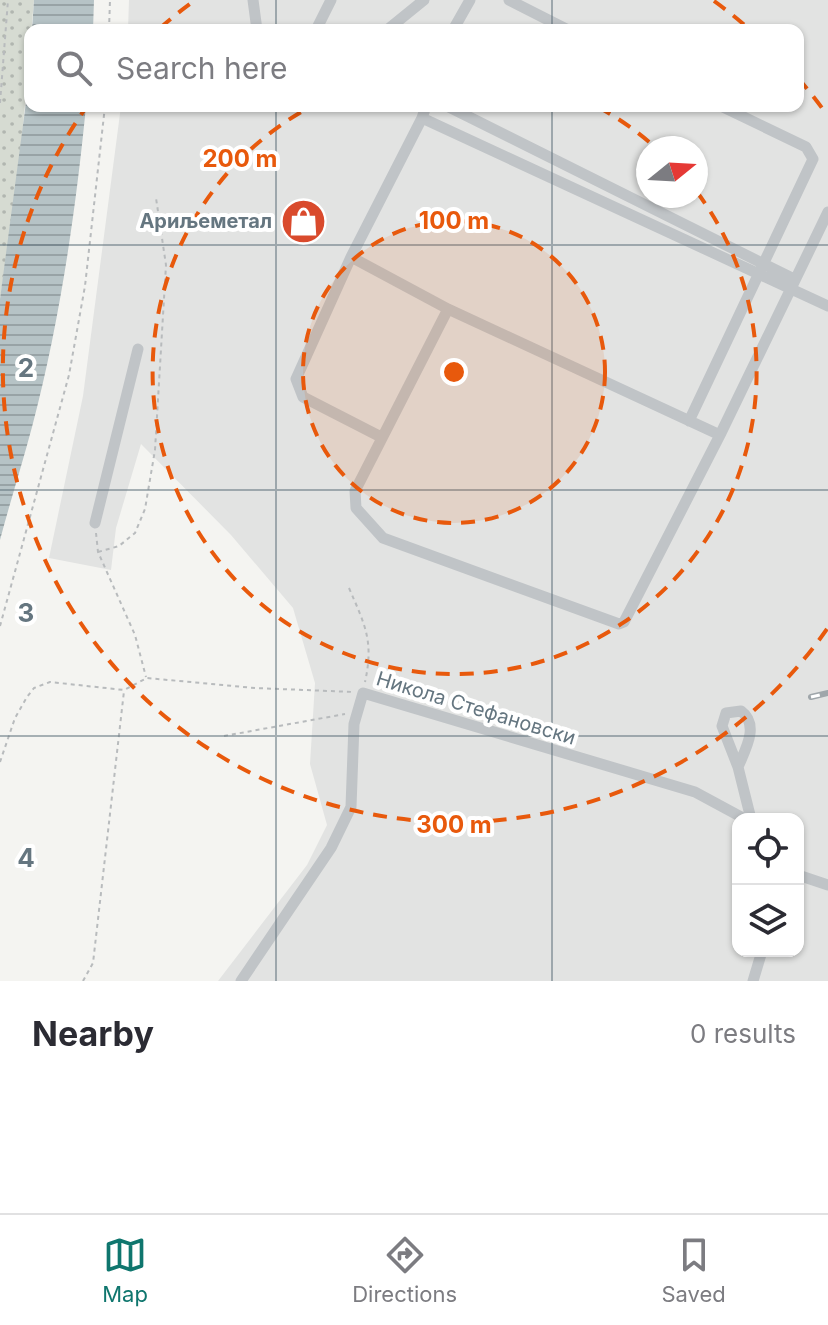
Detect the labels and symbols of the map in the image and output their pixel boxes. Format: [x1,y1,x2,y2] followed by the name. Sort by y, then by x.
[636,136,708,208] north arrow
[202,144,278,173] text: 200 m
[279,197,327,245] shop icon: Ариљеметал
[419,206,489,235] text: 100 m
[139,209,272,233] place label: Ариљеметал
[18,352,34,383] text: 2
[440,358,468,386] centre of rings
[18,597,34,628] text: 3
[373,666,579,750] street label: Никола Стефановски
[416,810,492,839] text: 300 m
[17,842,35,873] text: 4

